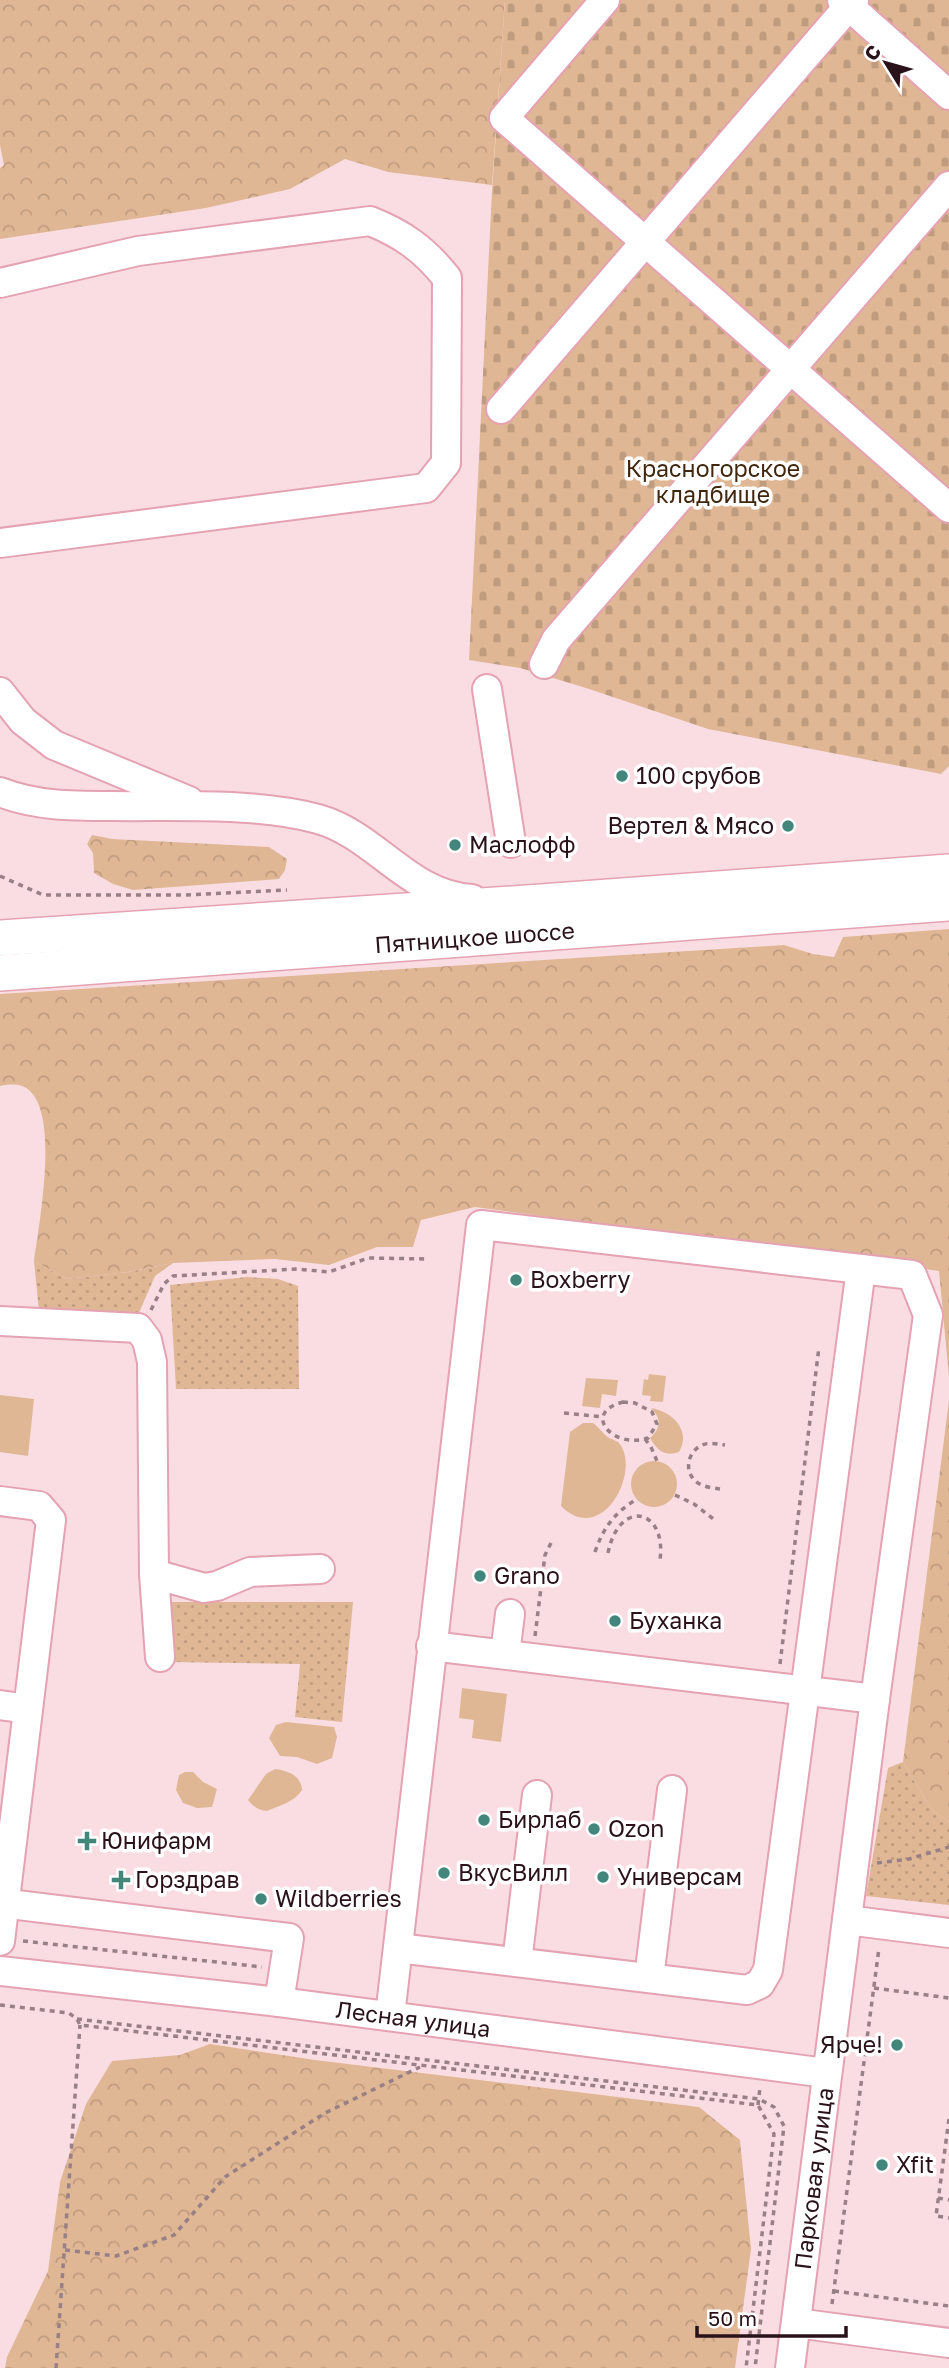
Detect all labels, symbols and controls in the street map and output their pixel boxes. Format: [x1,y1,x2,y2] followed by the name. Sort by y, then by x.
[851,28,921,98] north arrow
[859,40,885,65] text: С
[626,454,800,508] park label: Красногорское кладбище
[636,761,761,789] place label: 100 срубов
[614,768,630,784] marker: 100 срубов
[608,811,774,839] place label: Вертел & Мясо
[780,818,796,834] marker: Вертел & Мясо
[469,830,576,858] place label: Маслофф
[447,837,463,853] marker: Маслофф
[374,916,576,958] street label: Пятницкое шоссе
[530,1265,631,1293] place label: Boxberry
[508,1272,524,1288] marker: Boxberry
[494,1561,560,1589] place label: Grano
[472,1568,488,1584] marker: Grano
[629,1606,722,1634] place label: Буханка
[607,1613,623,1629] marker: Буханка
[498,1805,581,1833] place label: Бирлаб
[476,1812,492,1828] marker: Бирлаб
[608,1814,664,1842] place label: Ozon
[586,1821,602,1837] marker: Ozon
[101,1826,212,1854] place label: Юнифарм
[79,1833,95,1849] marker: Юнифарм
[458,1858,568,1886] place label: ВкусВилл
[617,1862,742,1890] place label: Универсам
[135,1865,239,1893] place label: Горздрав
[436,1865,452,1881] marker: ВкусВилл
[595,1869,611,1885] marker: Универсам
[113,1872,129,1888] marker: Горздрав
[275,1884,402,1912] place label: Wildberries
[253,1891,269,1907] marker: Wildberries
[334,1995,492,2042] street label: Лесная улица
[820,2030,883,2058] place label: Ярче!
[889,2037,905,2053] marker: Ярче!
[788,2086,839,2271] street label: Парковая улица
[896,2150,934,2178] place label: Xfit
[874,2157,890,2173] marker: Xfit
[697,2294,846,2338] scale bar
[708,2305,757,2331] text: 50 m

